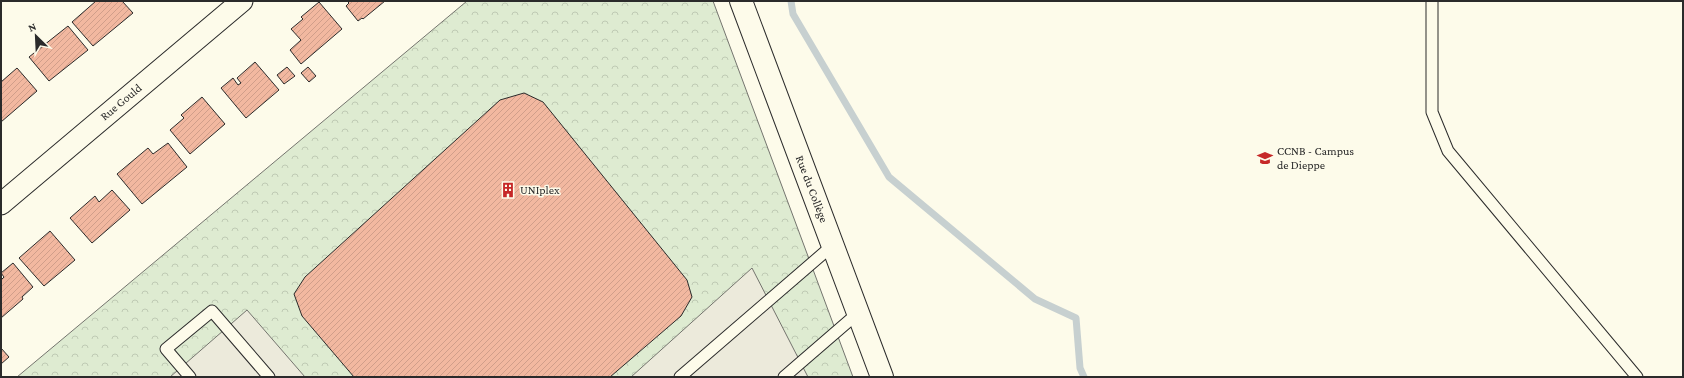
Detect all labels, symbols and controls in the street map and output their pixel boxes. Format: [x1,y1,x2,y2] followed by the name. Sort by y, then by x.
[16,16,56,56] north arrow
[26,20,38,34] text: N
[97,80,145,123] street label: Rue Gould
[1277,144,1354,172] place label: CCNB - Campus de Dieppe
[1256,149,1274,167] school or university icon: CCNB - Campus de Dieppe
[793,153,831,225] street label: Rue du Collège
[499,181,517,199] building icon: UNIplex
[520,183,560,197] place label: UNIplex

